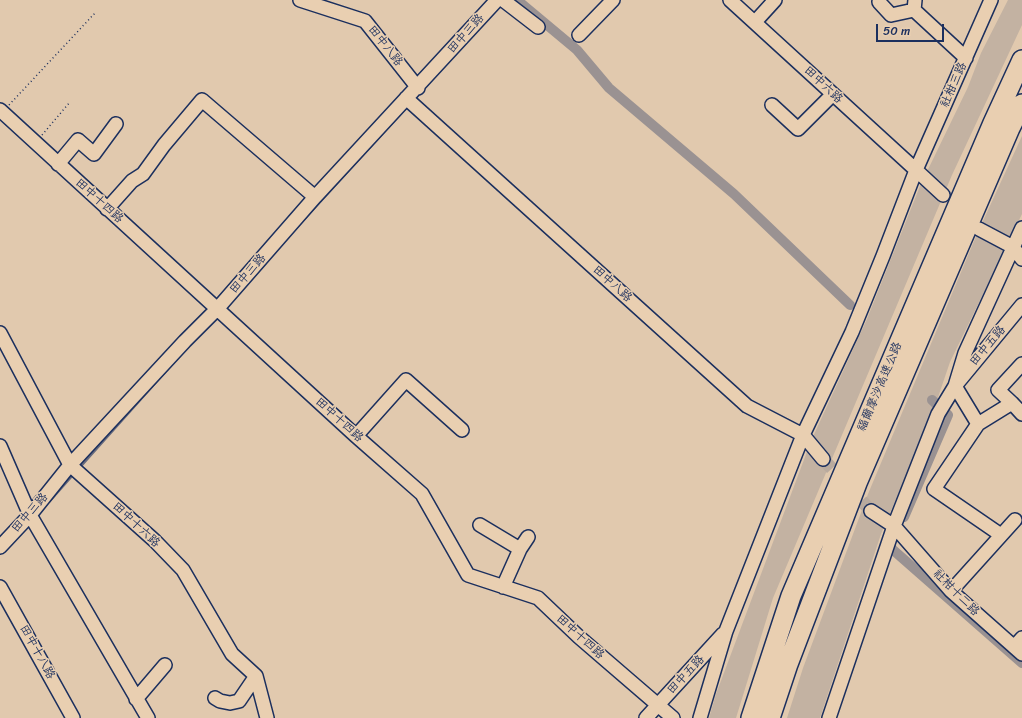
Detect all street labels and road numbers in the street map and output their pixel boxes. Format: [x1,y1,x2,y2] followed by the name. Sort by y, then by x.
[445,11,487,57] street label: 田中三路
[365,23,405,69] street label: 田中八路
[938,60,970,110] street label: 社柑三路
[801,63,845,107] street label: 田中六路
[72,176,126,226] street label: 田中十四路
[227,251,269,297] street label: 田中三路
[589,263,635,305] street label: 田中八路
[967,323,1009,369] street label: 田中五路
[855,340,905,434] street label: 福爾摩沙高速公路
[312,395,366,445] street label: 田中十四路
[9,490,51,536] street label: 田中三路
[109,499,163,551] street label: 田中十六路
[930,567,982,619] street label: 社柑十二路
[553,612,607,662] street label: 田中十四路
[16,622,58,682] street label: 田中十八路
[664,653,708,697] street label: 田中五路

